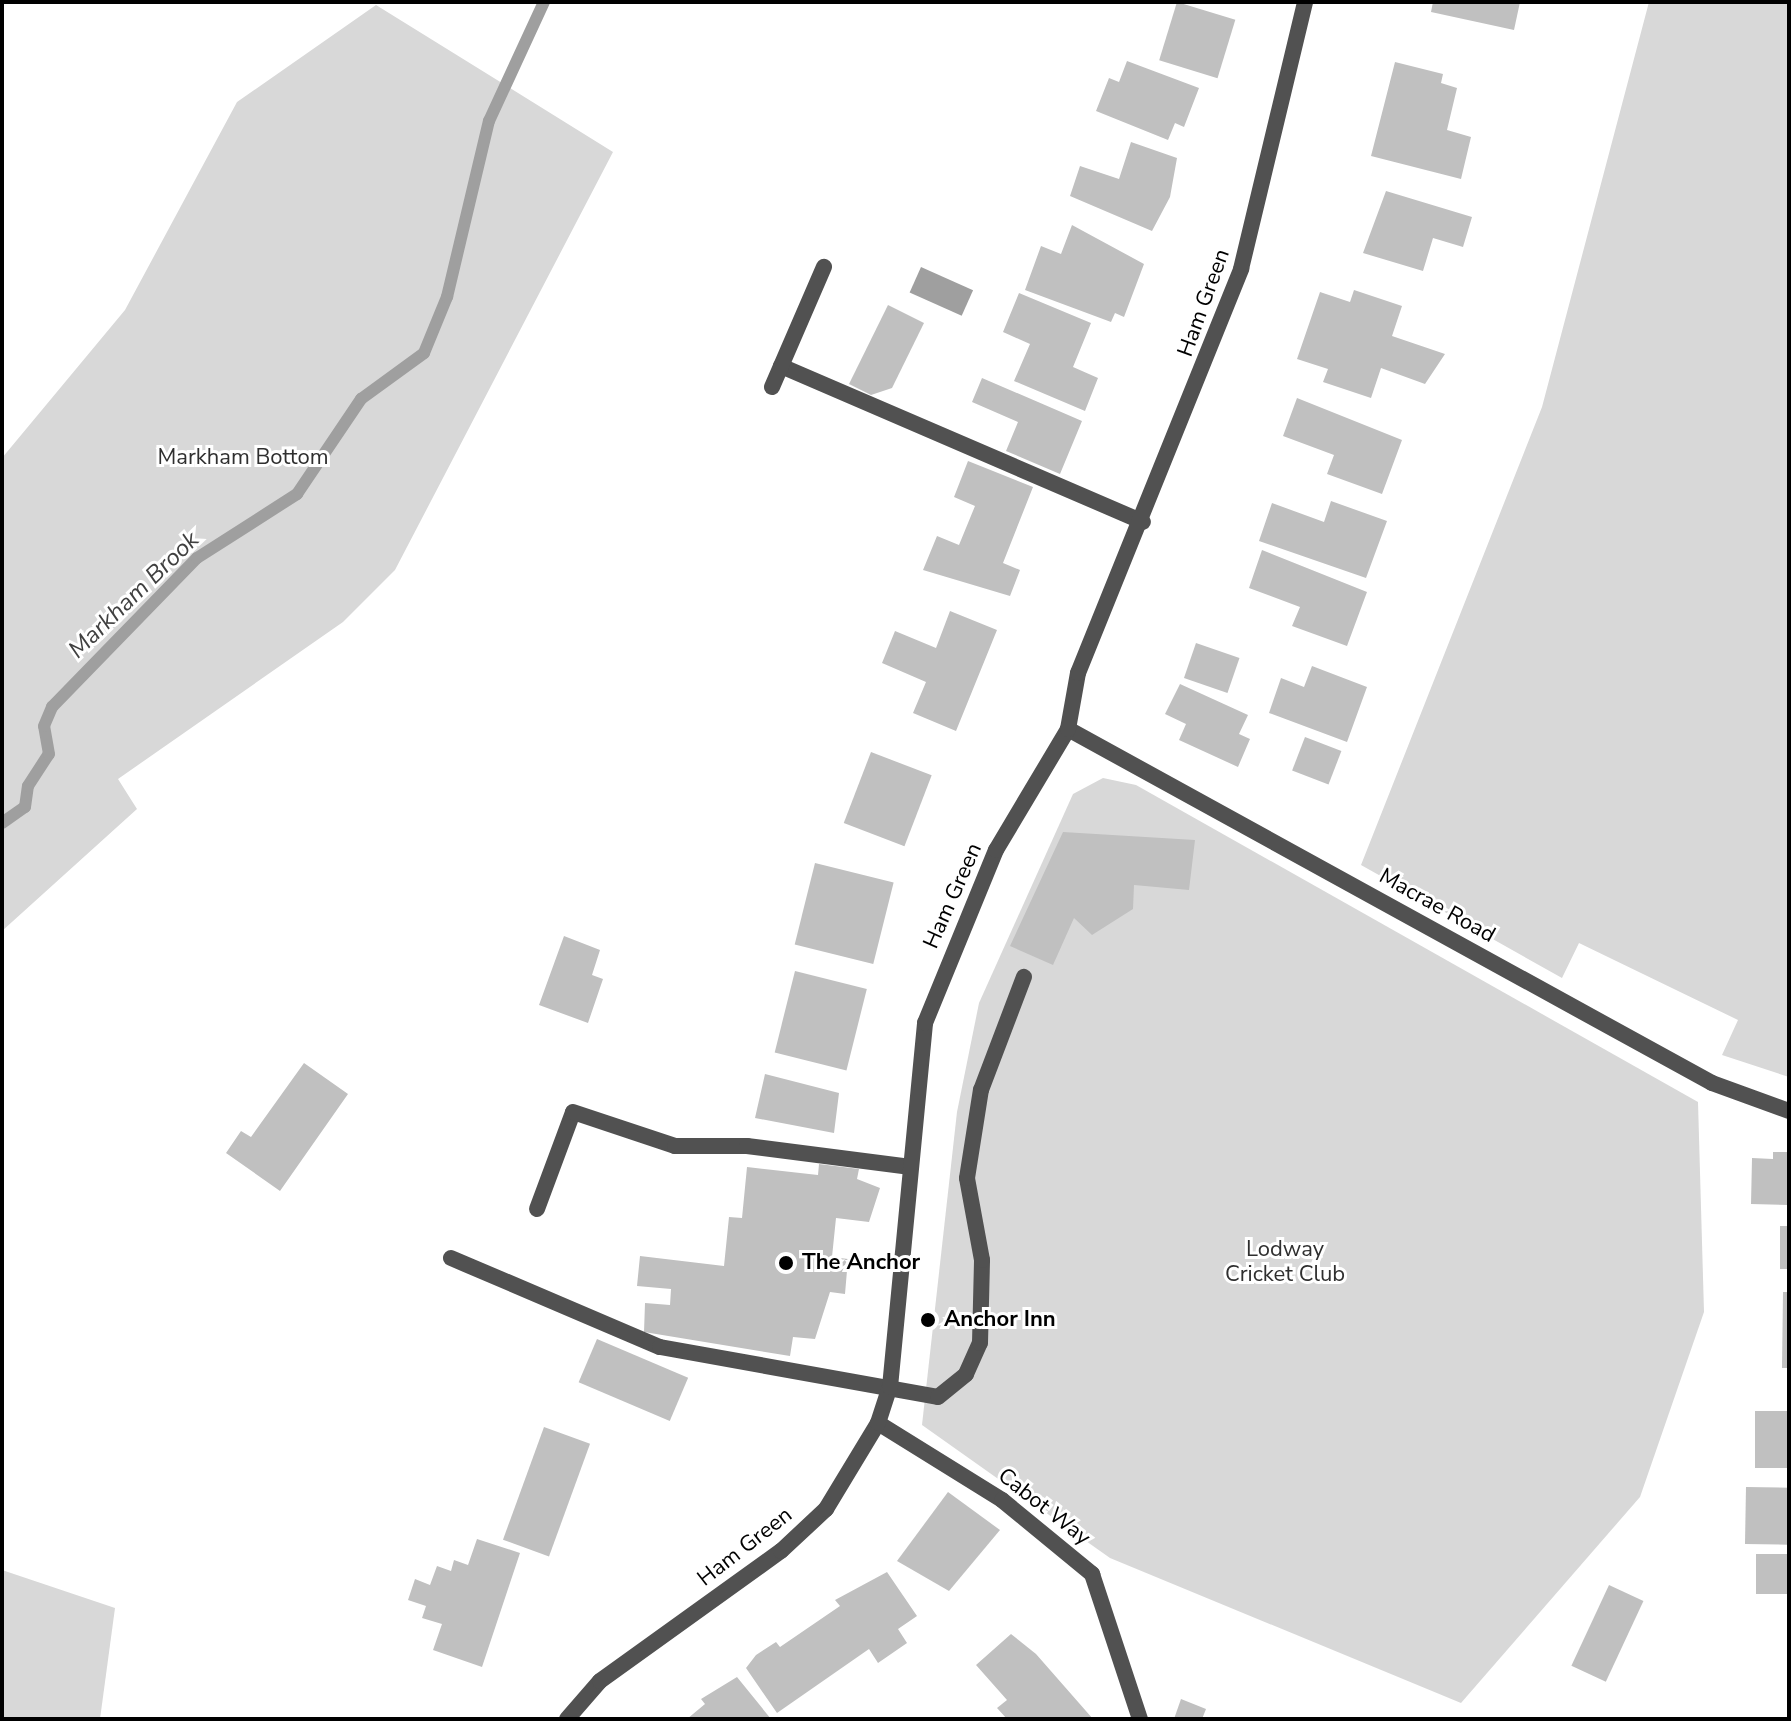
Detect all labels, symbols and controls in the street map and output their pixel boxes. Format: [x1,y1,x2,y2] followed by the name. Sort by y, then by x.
[1172,246,1236,360] street label: Ham Green
[157,445,329,471] park label: Markham Bottom
[63,526,205,664] water label: Markham Brook
[918,839,988,953] street label: Ham Green
[1374,863,1500,949] street label: Macrae Road
[1225,1236,1345,1288] park label: Lodway Cricket Club
[802,1250,920,1276] place label: The Anchor
[777,1254,795,1272] marker: The Anchor
[944,1307,1056,1333] place label: Anchor Inn
[919,1311,937,1329] marker: Anchor Inn
[992,1463,1096,1551] street label: Cabot Way
[693,1502,797,1592] street label: Ham Green

